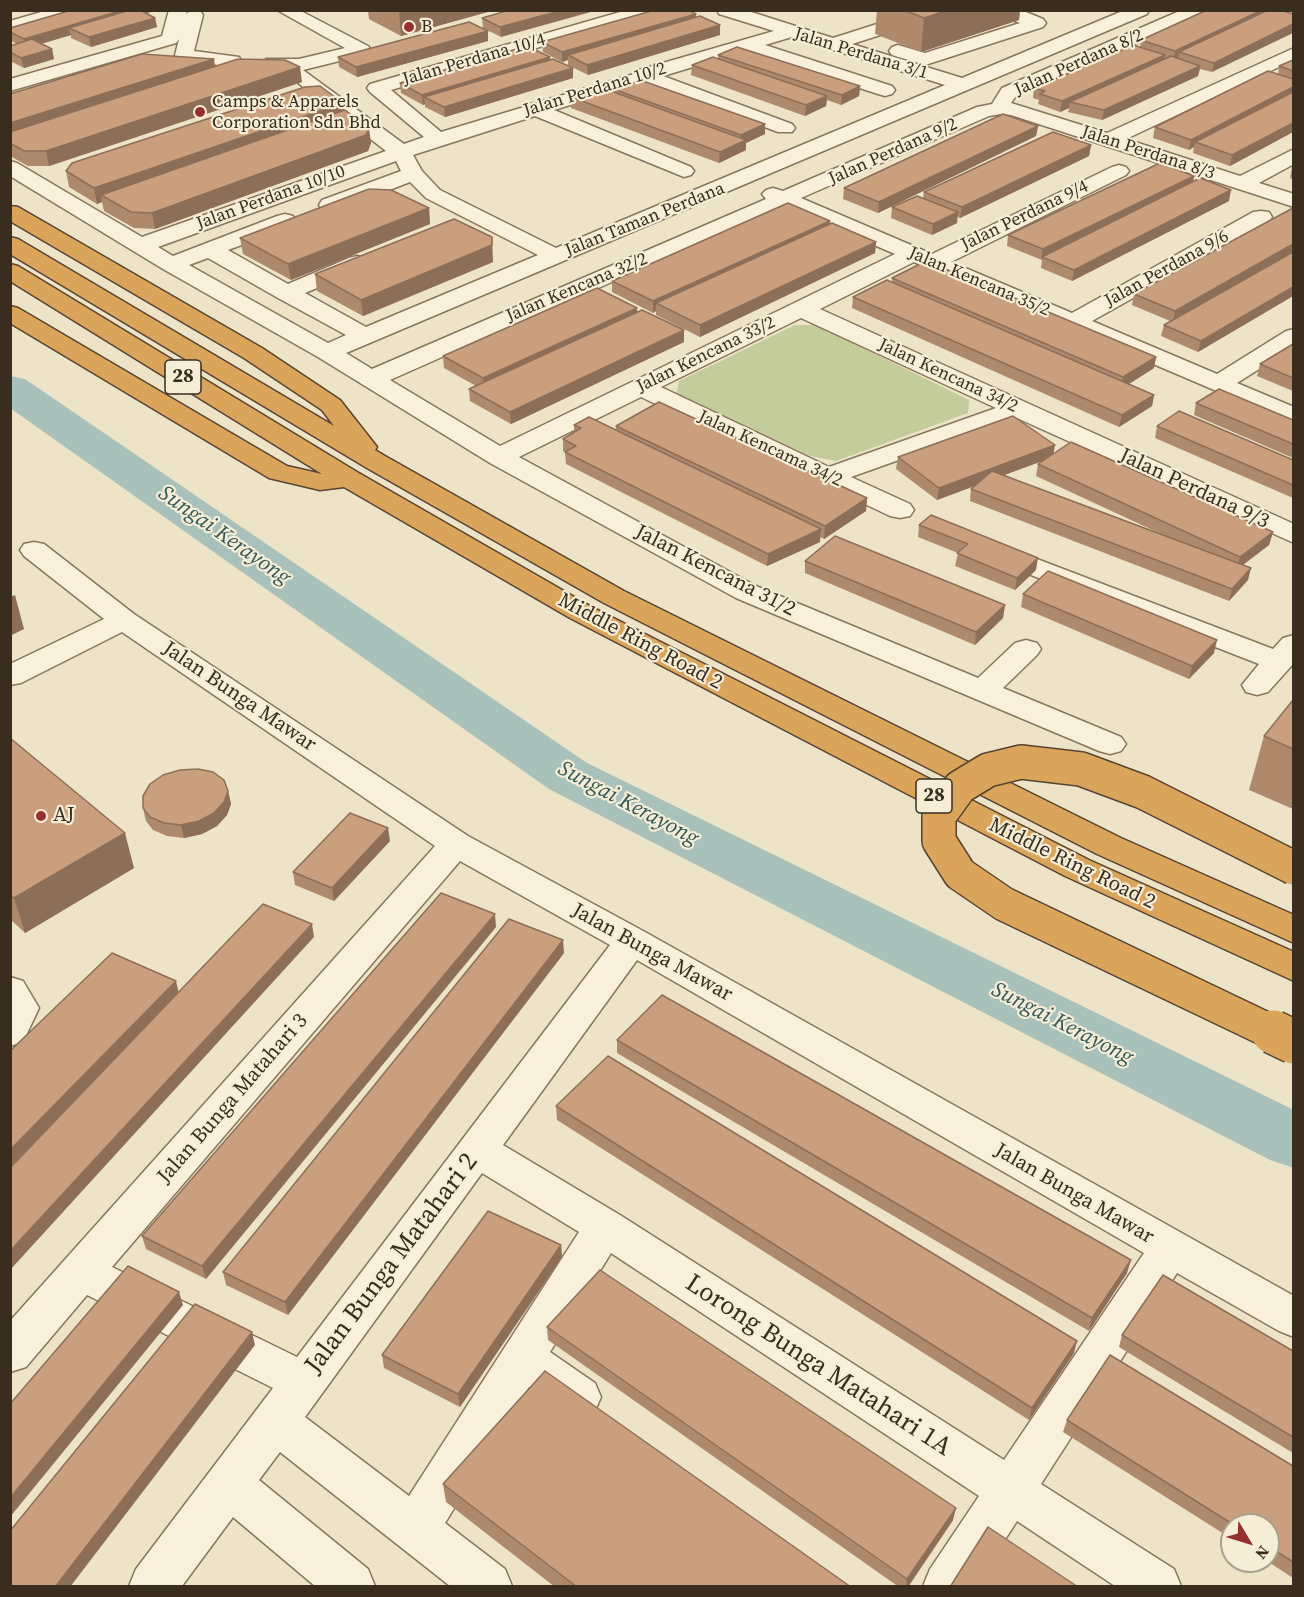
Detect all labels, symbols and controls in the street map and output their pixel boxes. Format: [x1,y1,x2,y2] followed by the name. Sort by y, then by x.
[421,16,432,38] place label: B
[402,20,416,34] marker: B
[791,23,931,85] street label: Jalan Perdana 3/1
[1011,25,1147,101] street label: Jalan Perdana 8/2
[400,29,548,91] street label: Jalan Perdana 10/4
[521,58,669,122] street label: Jalan Perdana 10/2
[212,91,381,134] place label: Camps & Apparels Corporation Sdn Bhd
[193,105,207,119] marker: Camps & Apparels Corporation Sdn Bhd
[825,114,961,190] street label: Jalan Perdana 9/2
[1079,121,1217,185] street label: Jalan Perdana 8/3
[194,161,348,235] street label: Jalan Perdana 10/10
[958,176,1092,256] street label: Jalan Perdana 9/4
[562,178,728,262] street label: Jalan Taman Perdana
[1101,226,1233,312] street label: Jalan Perdana 9/6
[905,242,1053,322] street label: Jalan Kencana 35/2
[503,248,651,328] street label: Jalan Kencana 32/2
[633,312,779,398] street label: Jalan Kencana 33/2
[875,334,1021,418] street label: Jalan Kencana 34/2
[165,360,201,394] road number: 28
[694,406,846,492] street label: Jalan Kencama 34/2
[1115,443,1273,535] street label: Jalan Perdana 9/3
[153,481,295,591] water label: Sungai Kerayong
[630,520,800,622] street label: Jalan Kencana 31/2
[554,588,726,696] street label: Middle Ring Road 2
[157,636,321,758] street label: Jalan Bunga Mawar
[553,756,703,852] water label: Sungai Kerayong
[916,779,952,813] road number: 28
[53,803,74,829] place label: AJ
[34,809,48,823] marker: AJ
[985,813,1159,915] street label: Middle Ring Road 2
[567,898,737,1008] street label: Jalan Bunga Mawar
[987,977,1137,1071] water label: Sungai Kerayong
[152,1009,314,1189] street label: Jalan Bunga Matahari 3
[990,1138,1158,1250] street label: Jalan Bunga Mawar
[299,1148,485,1380] street label: Jalan Bunga Matahari 2
[679,1268,957,1464] street label: Lorong Bunga Matahari 1A
[1220,1513,1280,1573] north arrow
[1250,1541,1275,1564] text: N

